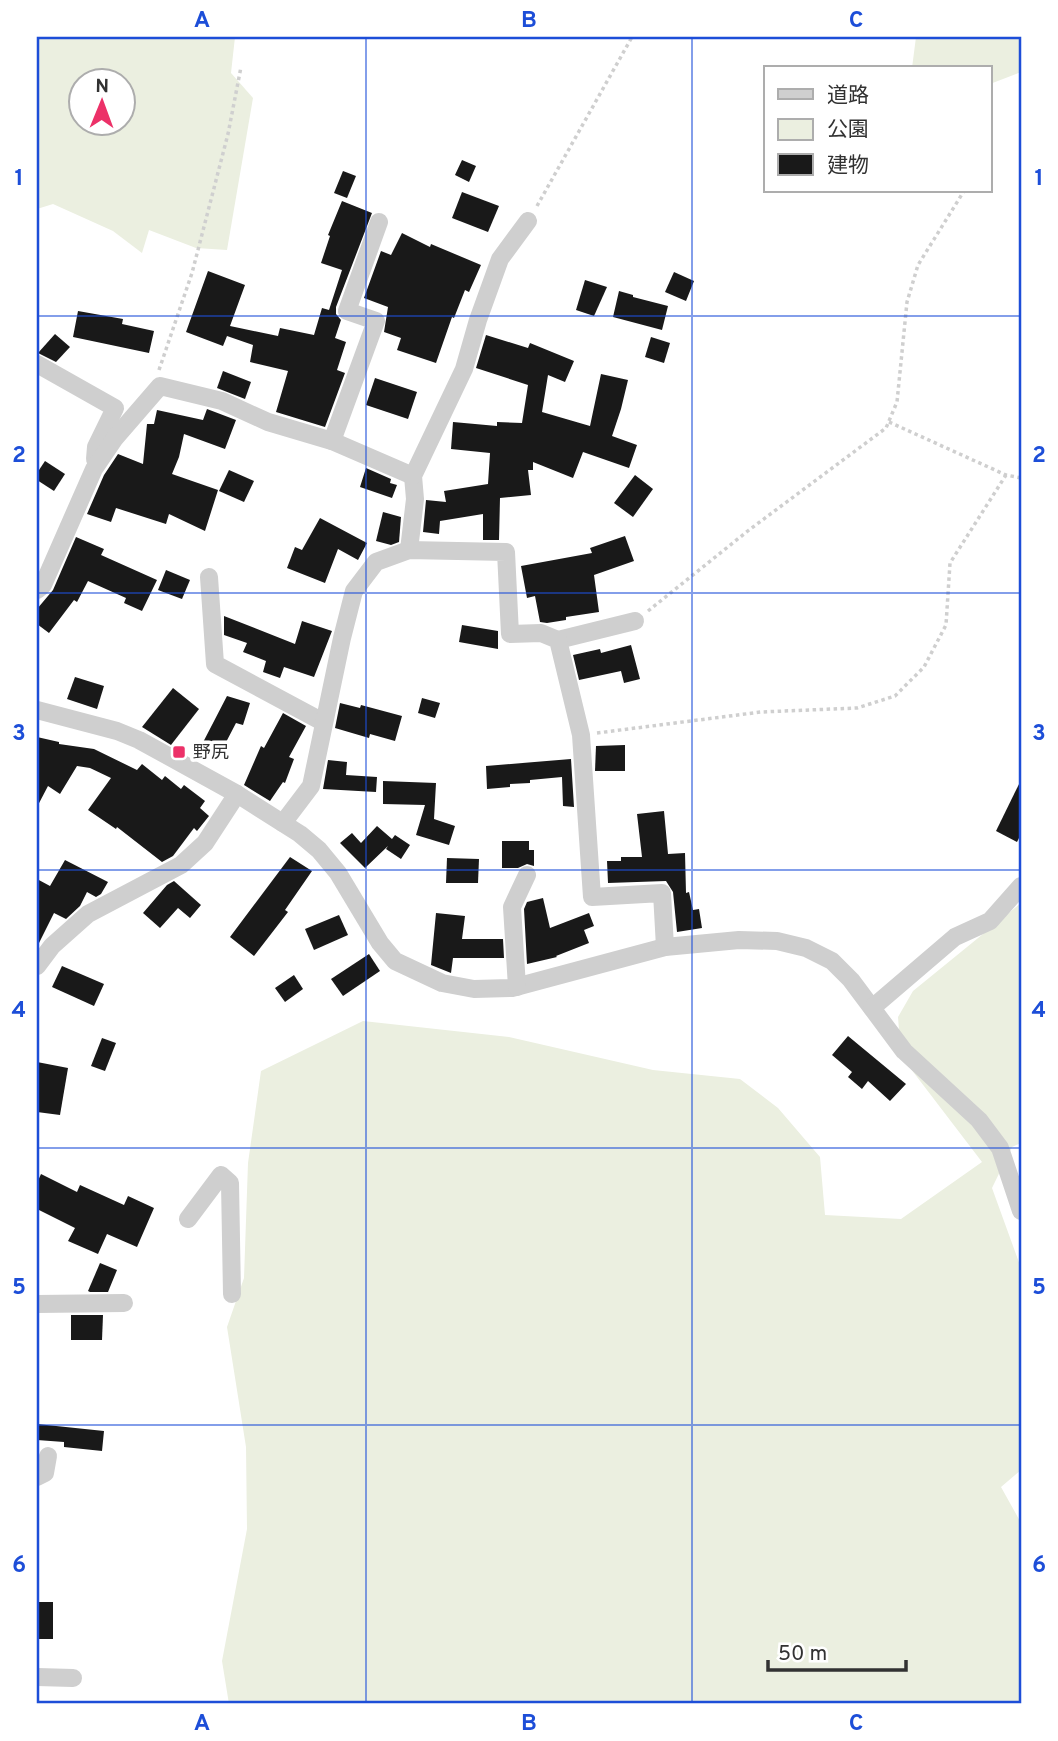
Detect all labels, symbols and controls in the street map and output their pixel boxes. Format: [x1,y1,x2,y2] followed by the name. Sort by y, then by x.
[194,7,210,36] text: A
[521,7,537,36] text: B
[849,7,863,36] text: C
[66,66,136,136] north arrow
[764,66,992,192] legend
[95,75,109,99] text: N
[827,83,869,110] text: 道路
[827,117,869,144] text: 公園
[827,153,869,180] text: 建物
[14,165,24,194] text: 1
[1034,165,1044,194] text: 1
[12,442,26,471] text: 2
[1032,442,1046,471] text: 2
[12,720,26,749] text: 3
[1032,720,1046,749] text: 3
[193,742,229,765] place label: 野尻
[171,744,187,760] marker: 野尻
[12,997,26,1026] text: 4
[1032,997,1046,1026] text: 4
[12,1274,26,1303] text: 5
[1032,1274,1046,1303] text: 5
[12,1552,26,1581] text: 6
[1032,1552,1046,1581] text: 6
[768,1629,906,1673] scale bar
[778,1641,827,1668] text: 50 m
[194,1710,210,1739] text: A
[521,1710,537,1739] text: B
[849,1710,863,1739] text: C

